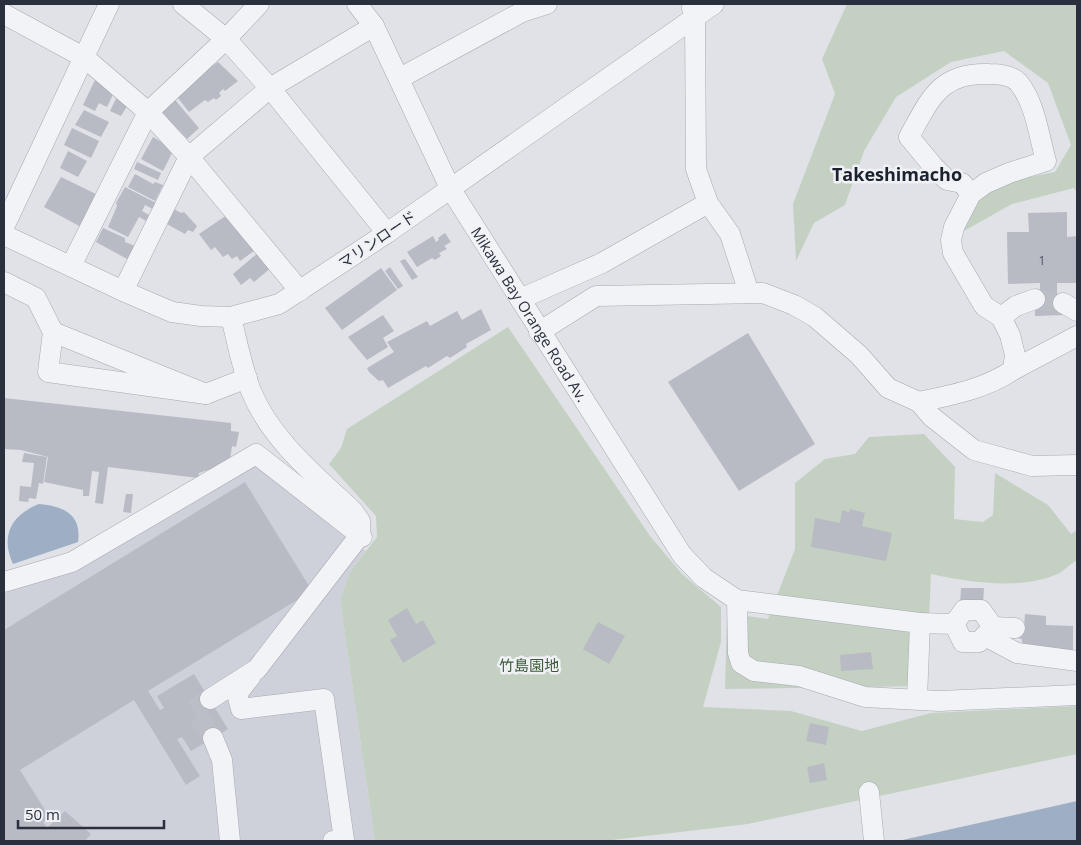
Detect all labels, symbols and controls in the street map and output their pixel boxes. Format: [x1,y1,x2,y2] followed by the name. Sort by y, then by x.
[832,162,962,186] district label: Takeshimacho
[334,206,420,272] street label: マリンロード
[467,223,593,405] street label: Mikawa Bay Orange Road Av.
[1039,252,1045,269] house number: 1
[499,655,559,675] park label: 竹島園地
[18,798,164,830] scale bar
[25,804,60,824] text: 50 m

